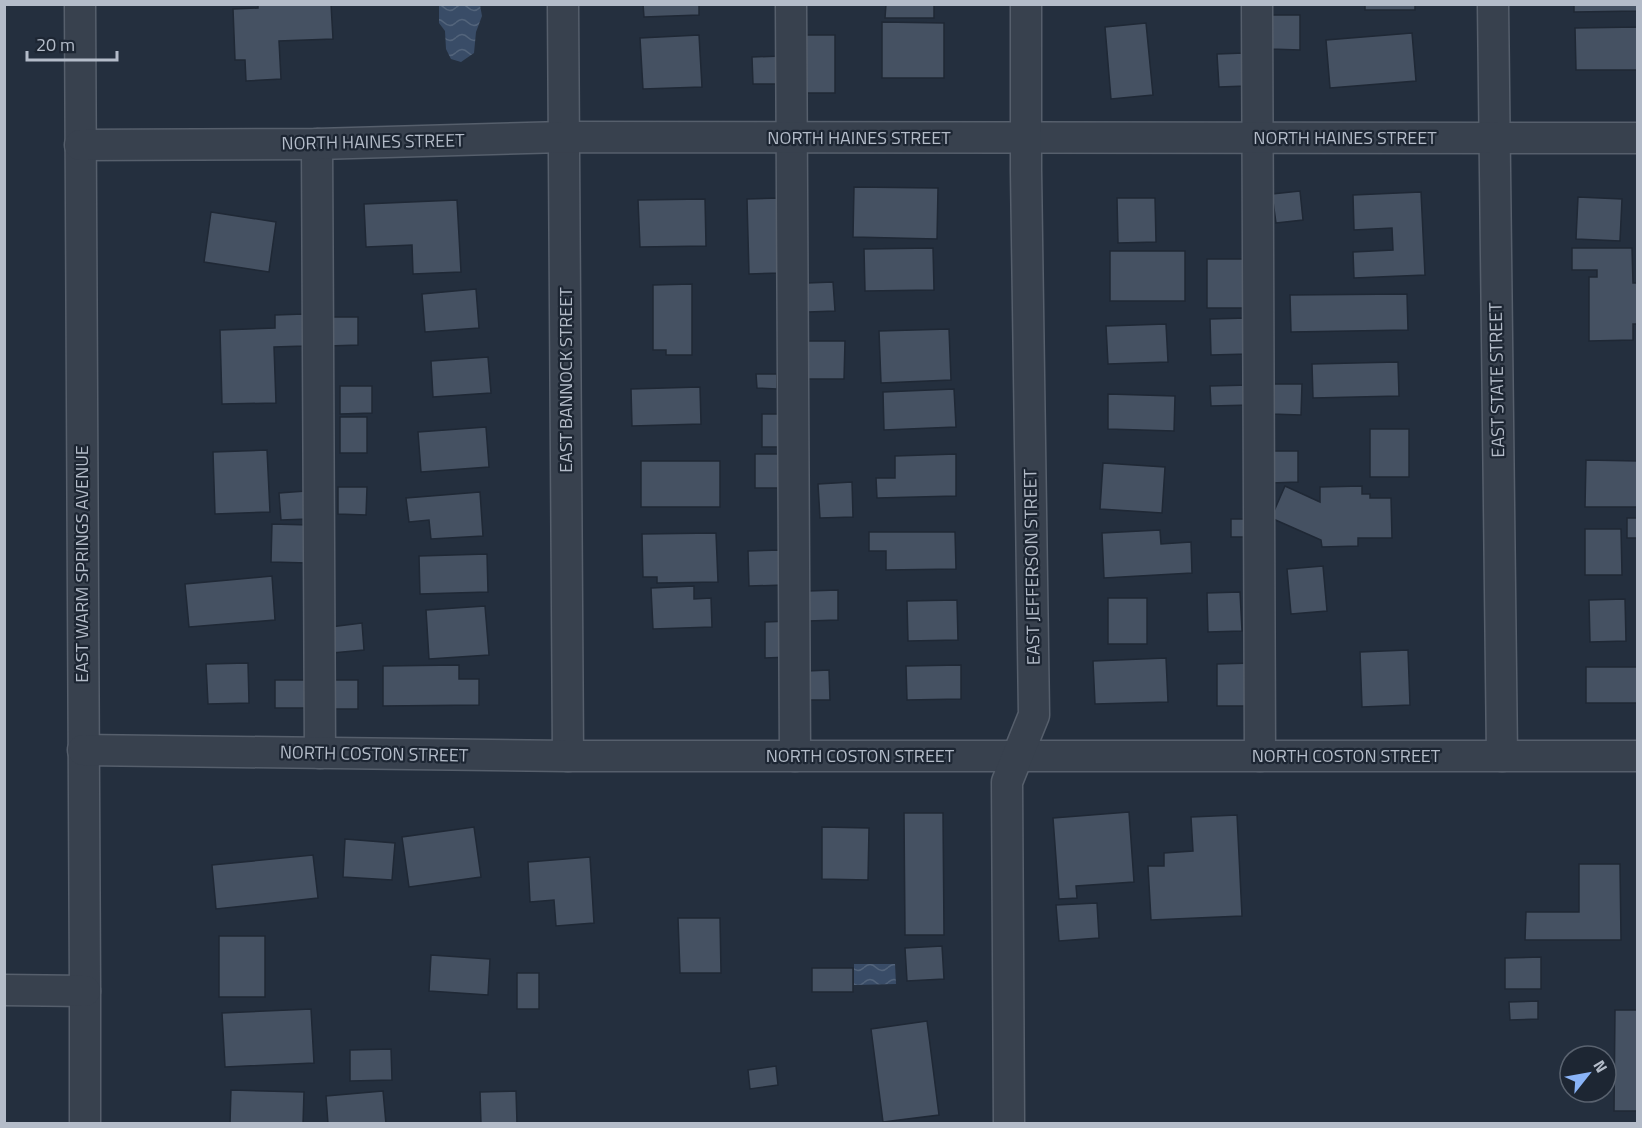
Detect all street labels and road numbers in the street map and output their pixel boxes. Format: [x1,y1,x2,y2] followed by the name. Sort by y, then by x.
[767,124,951,151] street label: NORTH HAINES STREET
[1253,124,1437,151] street label: NORTH HAINES STREET
[281,126,465,157] street label: NORTH HAINES STREET
[552,287,579,473] street label: EAST BANNOCK STREET
[1482,302,1511,458] street label: EAST STATE STREET
[68,445,95,683] street label: EAST WARM SPRINGS AVENUE
[1016,468,1047,665] street label: EAST JEFFERSON STREET
[279,738,469,769] street label: NORTH COSTON STREET
[766,742,955,769] street label: NORTH COSTON STREET
[1252,742,1441,769] street label: NORTH COSTON STREET

